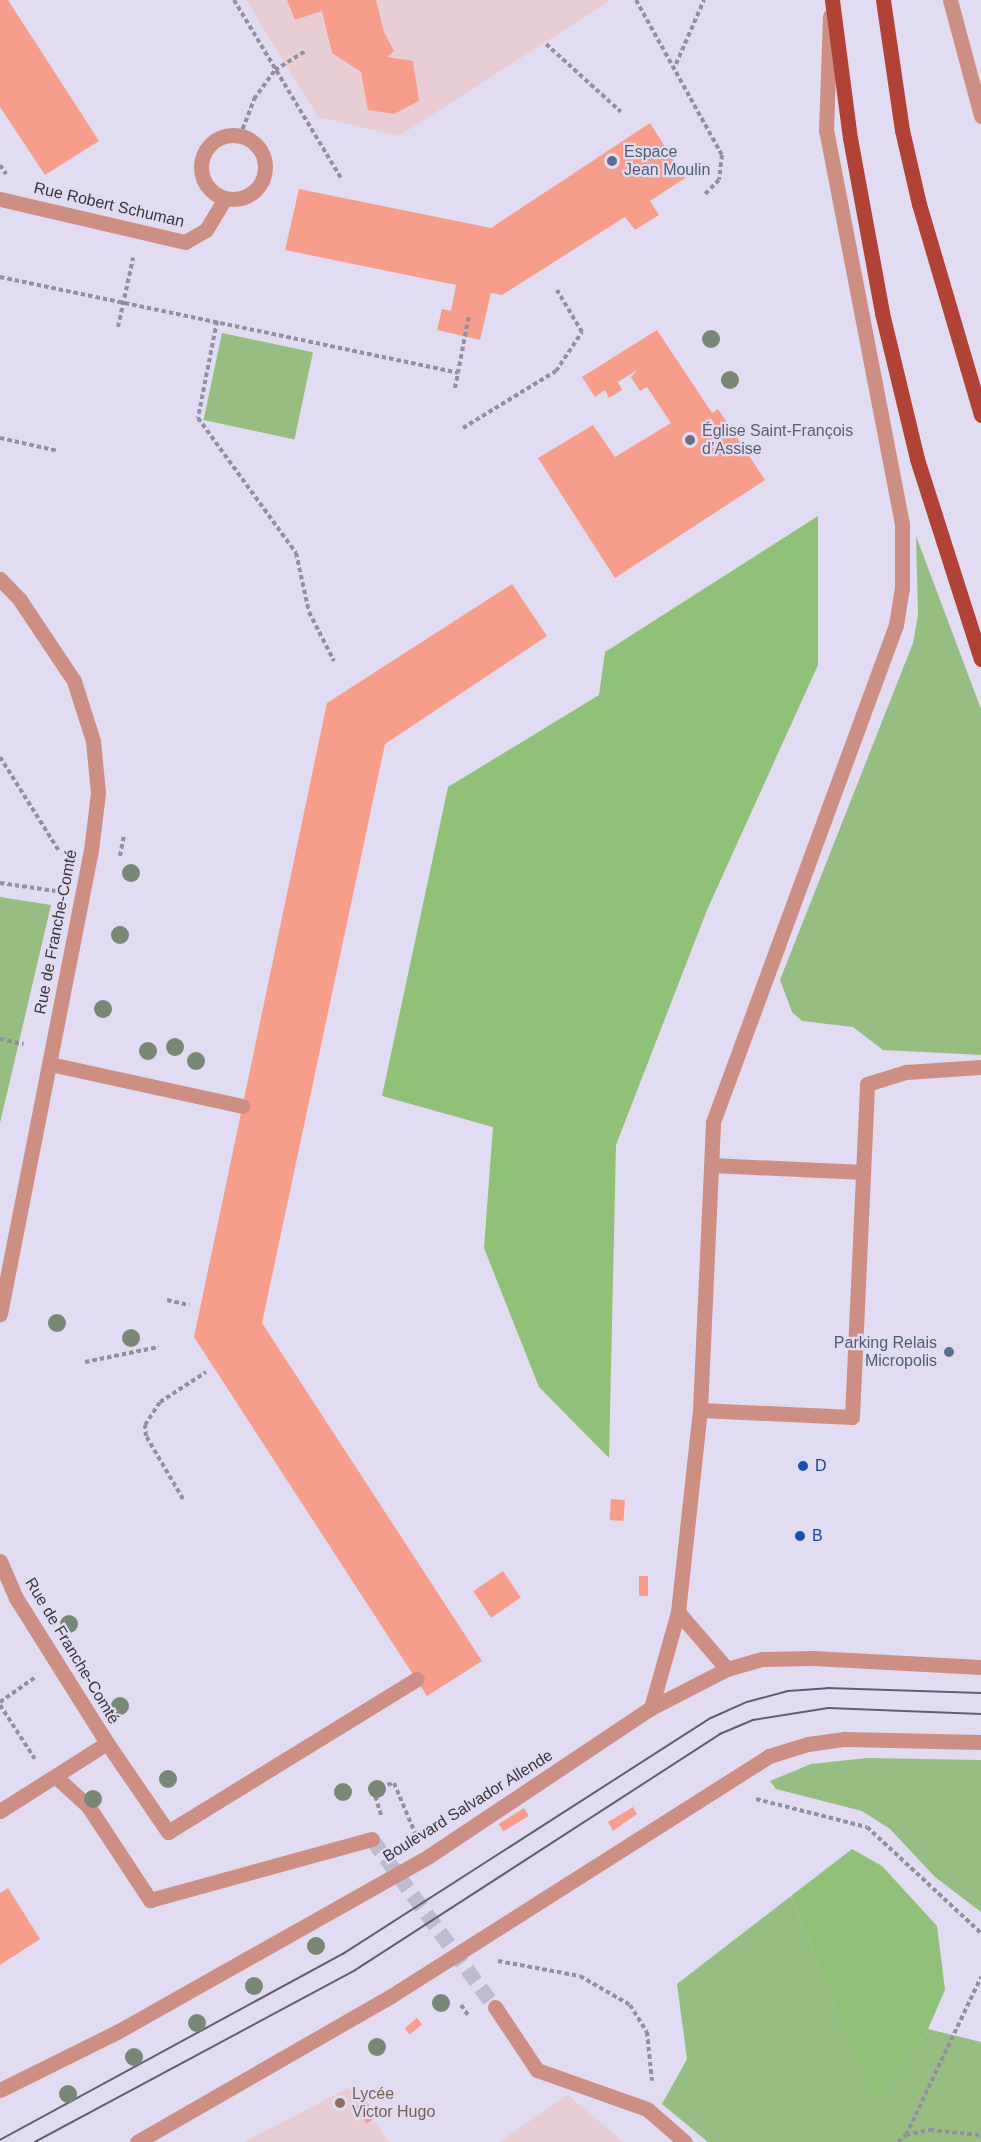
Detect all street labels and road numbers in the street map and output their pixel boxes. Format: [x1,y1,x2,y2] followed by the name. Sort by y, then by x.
[32,178,186,232] street label: Rue Robert Schuman
[31,848,81,1016] street label: Rue de Franche-Comté
[21,1574,123,1728] street label: Rue de Franche-Comté
[379,1746,557,1866] street label: Boulevard Salvador Allende

